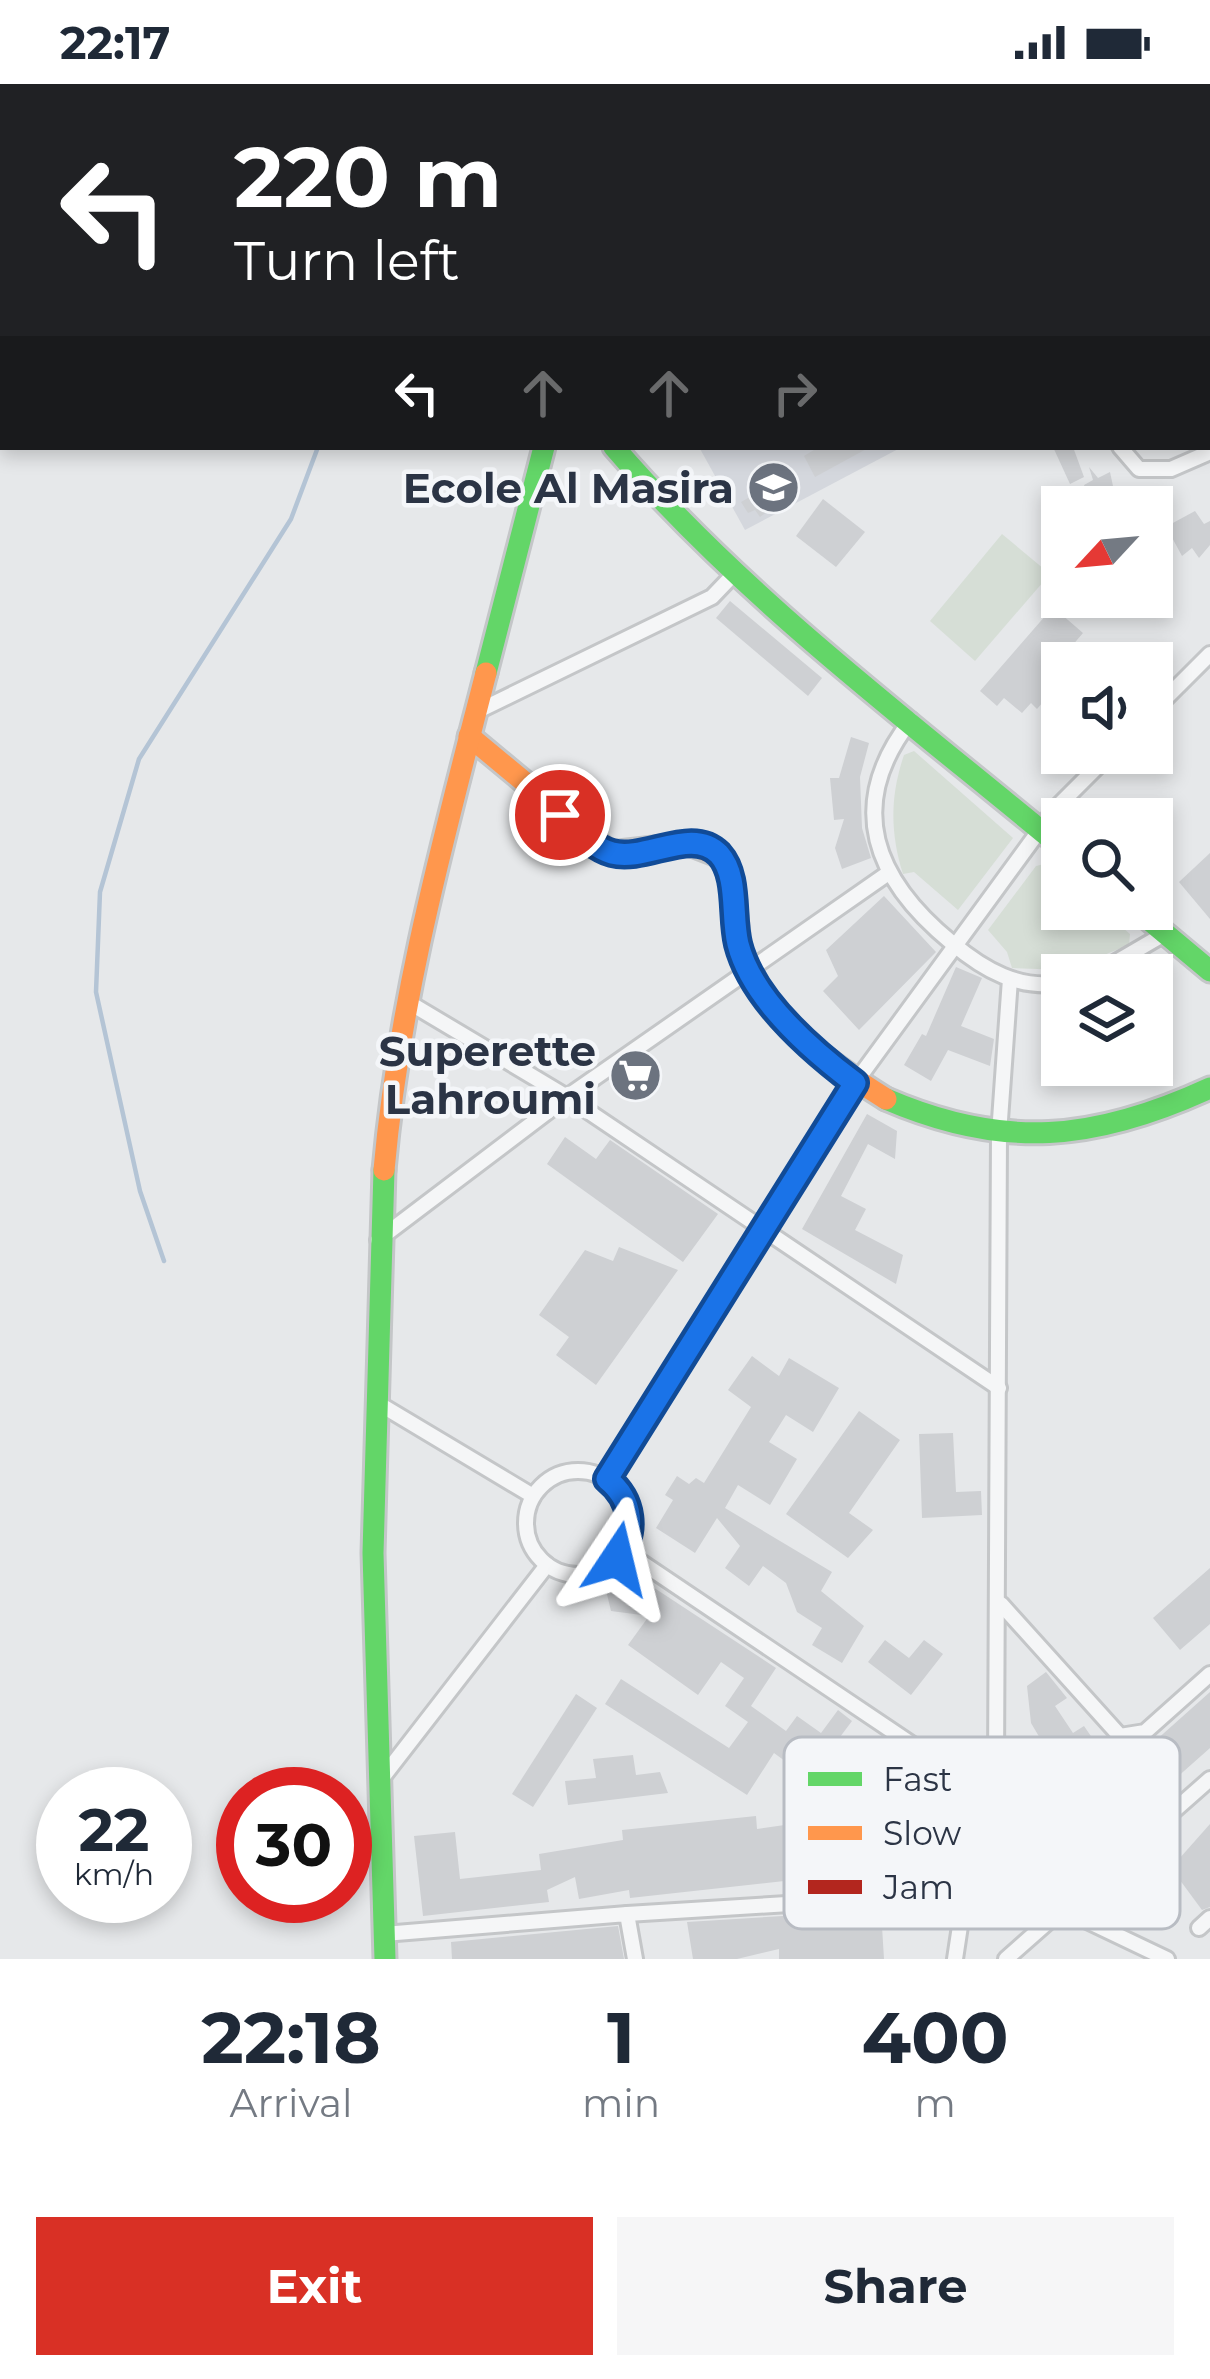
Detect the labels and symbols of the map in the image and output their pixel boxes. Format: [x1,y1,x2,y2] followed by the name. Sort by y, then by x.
[745,460,801,516] school or university icon: Ecole Al Masira
[403,462,734,514] place label: Ecole Al Masira
[1041,486,1173,618] north arrow
[509,764,611,866] pin
[379,1025,596,1125] place label: Superette Lahroumi
[607,1047,663,1103] supermarket icon: Superette Lahroumi
[554,1496,680,1622] position arrow
[784,1737,1180,1929] legend
[883,1759,952,1799] text: Fast
[216,1767,372,1923] speed limit sign: 30
[883,1813,961,1853] text: Slow
[882,1867,954,1907] text: Jam

